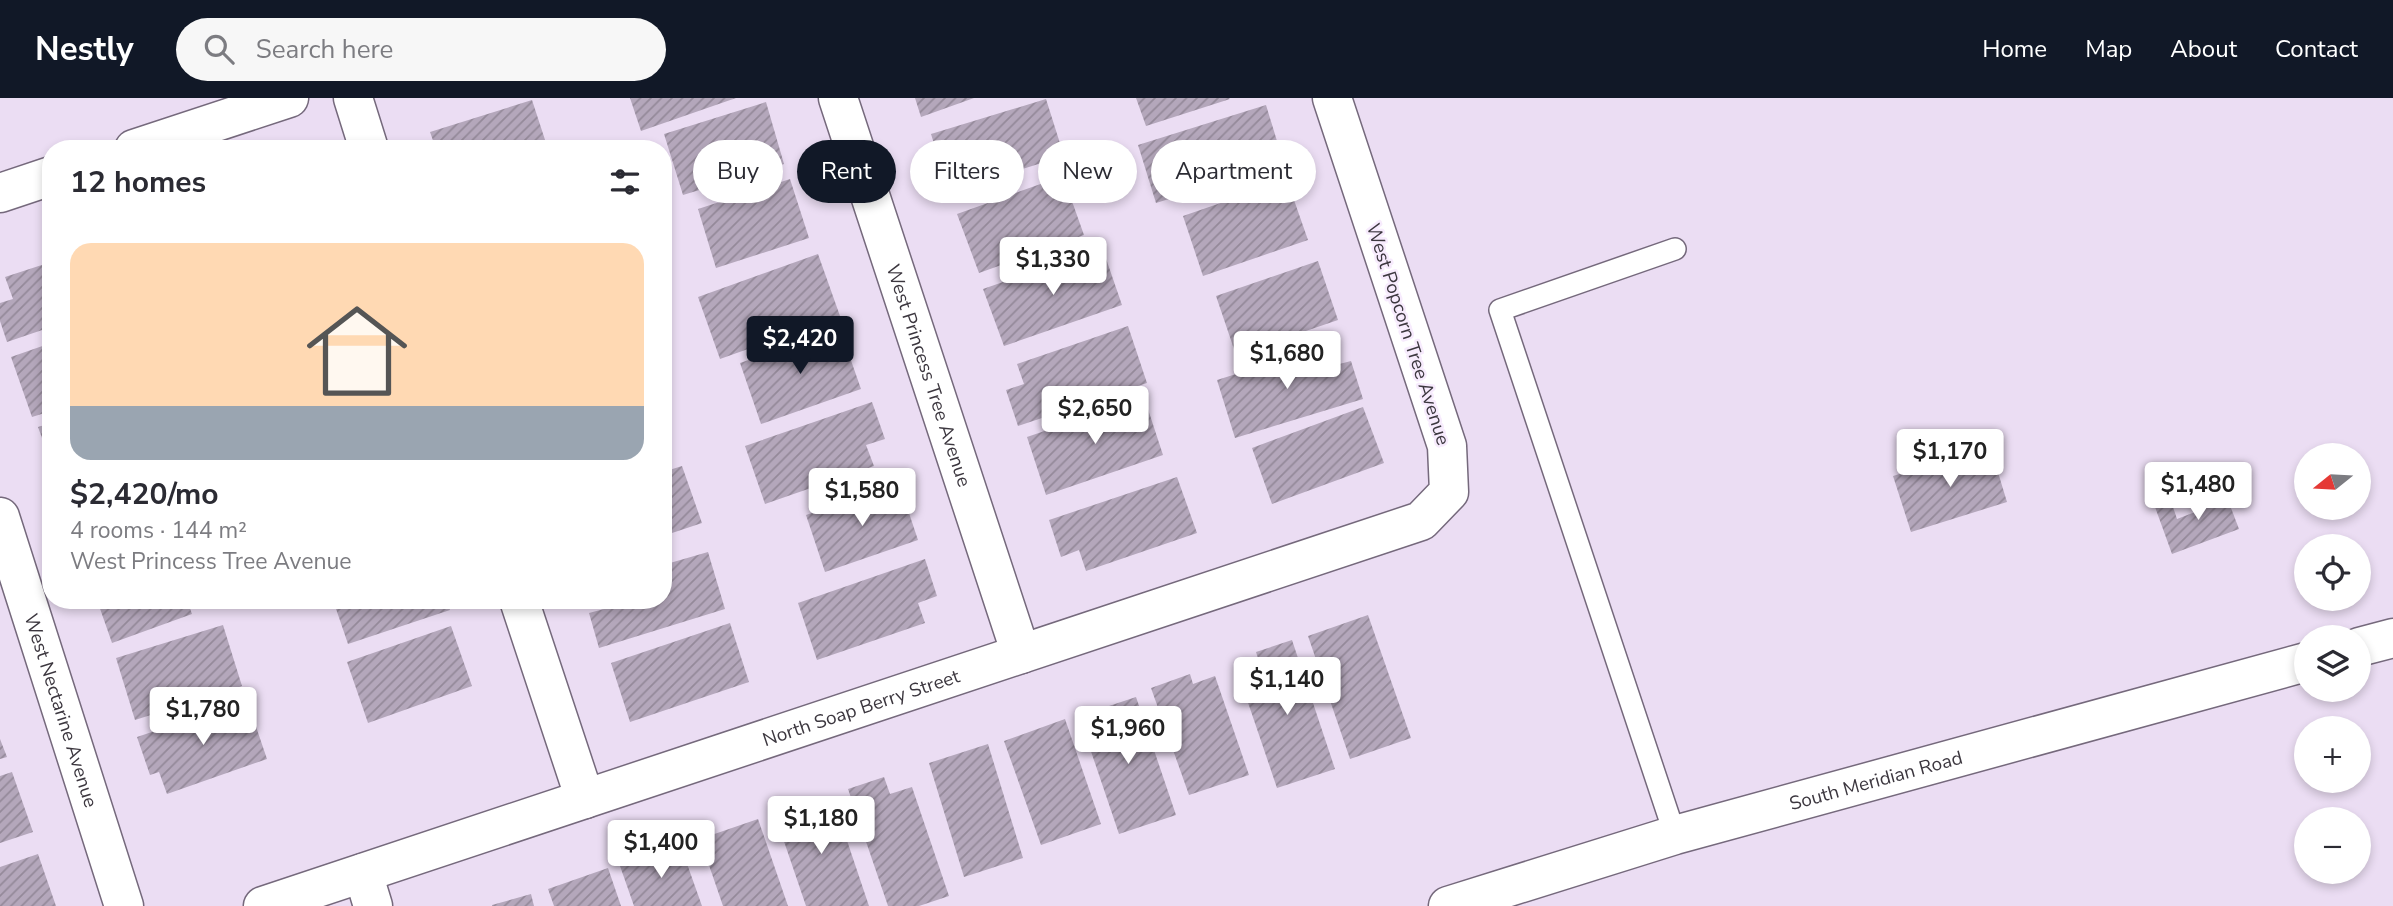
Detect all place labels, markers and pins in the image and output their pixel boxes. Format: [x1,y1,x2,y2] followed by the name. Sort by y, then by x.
[996,238,1110,297] pin: $1,330
[743,316,857,376] pin: $2,420
[1230,331,1344,391] pin: $1,680
[1038,386,1152,446] pin: $2,650
[1893,430,2007,489] pin: $1,170
[2141,462,2255,522] pin: $1,480
[805,468,919,528] pin: $1,580
[1230,658,1344,717] pin: $1,140
[146,688,260,747] pin: $1,780
[1071,706,1185,766] pin: $1,960
[764,796,878,856] pin: $1,180
[604,820,718,880] pin: $1,400

